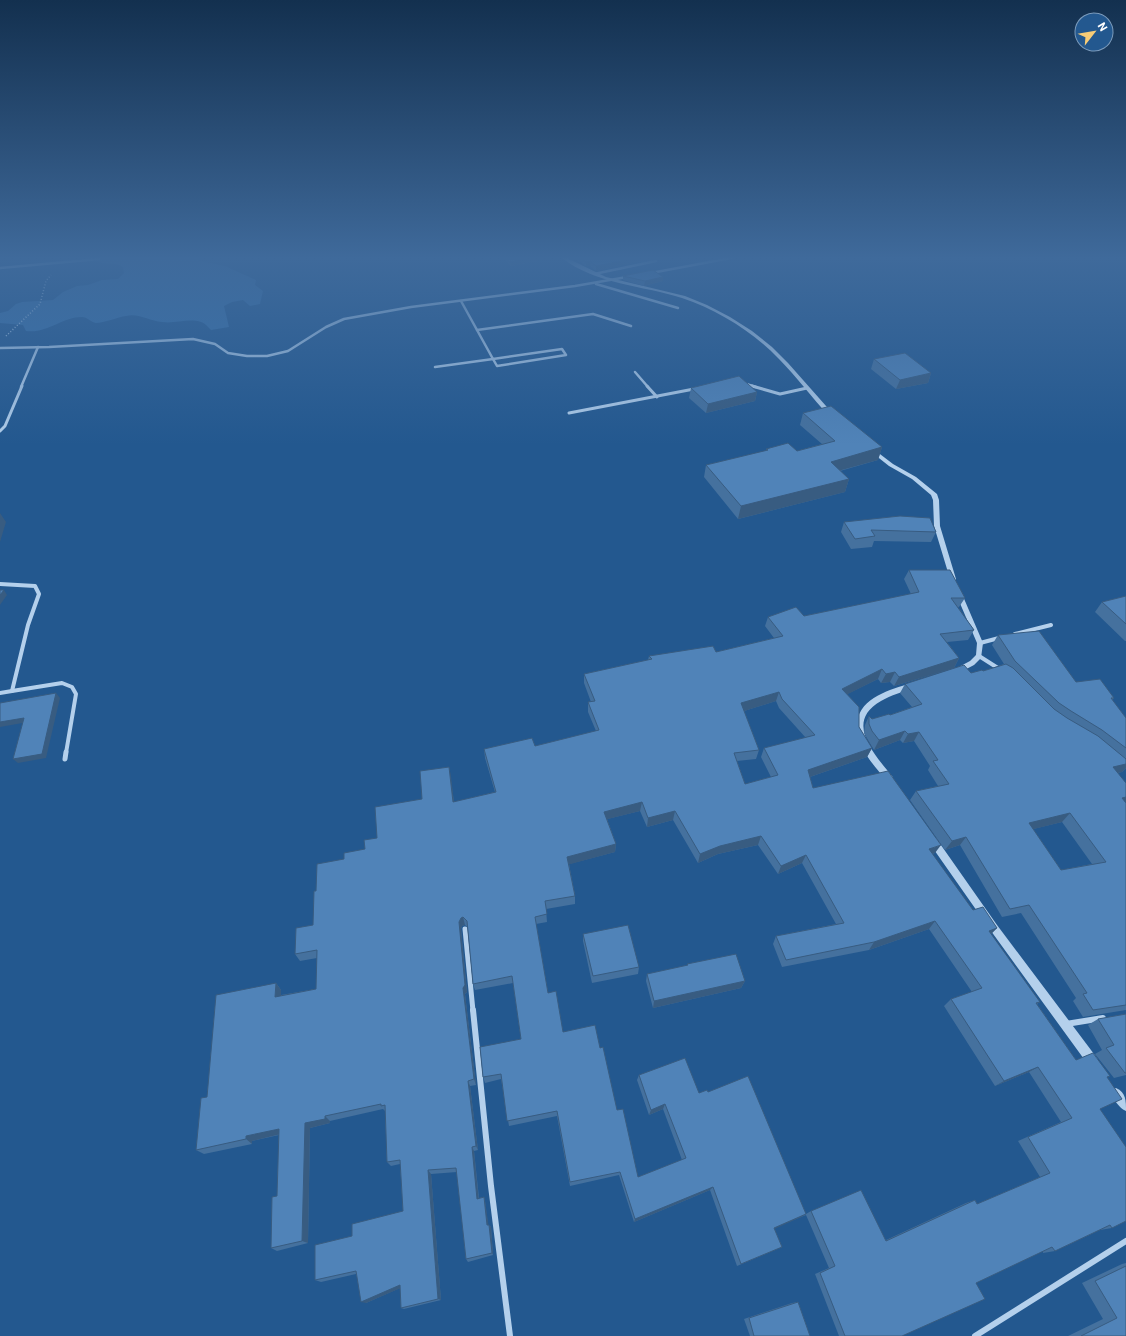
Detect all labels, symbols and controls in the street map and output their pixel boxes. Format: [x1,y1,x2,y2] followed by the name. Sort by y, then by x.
[1074,12,1114,52] north arrow
[1095,20,1110,34] text: N

